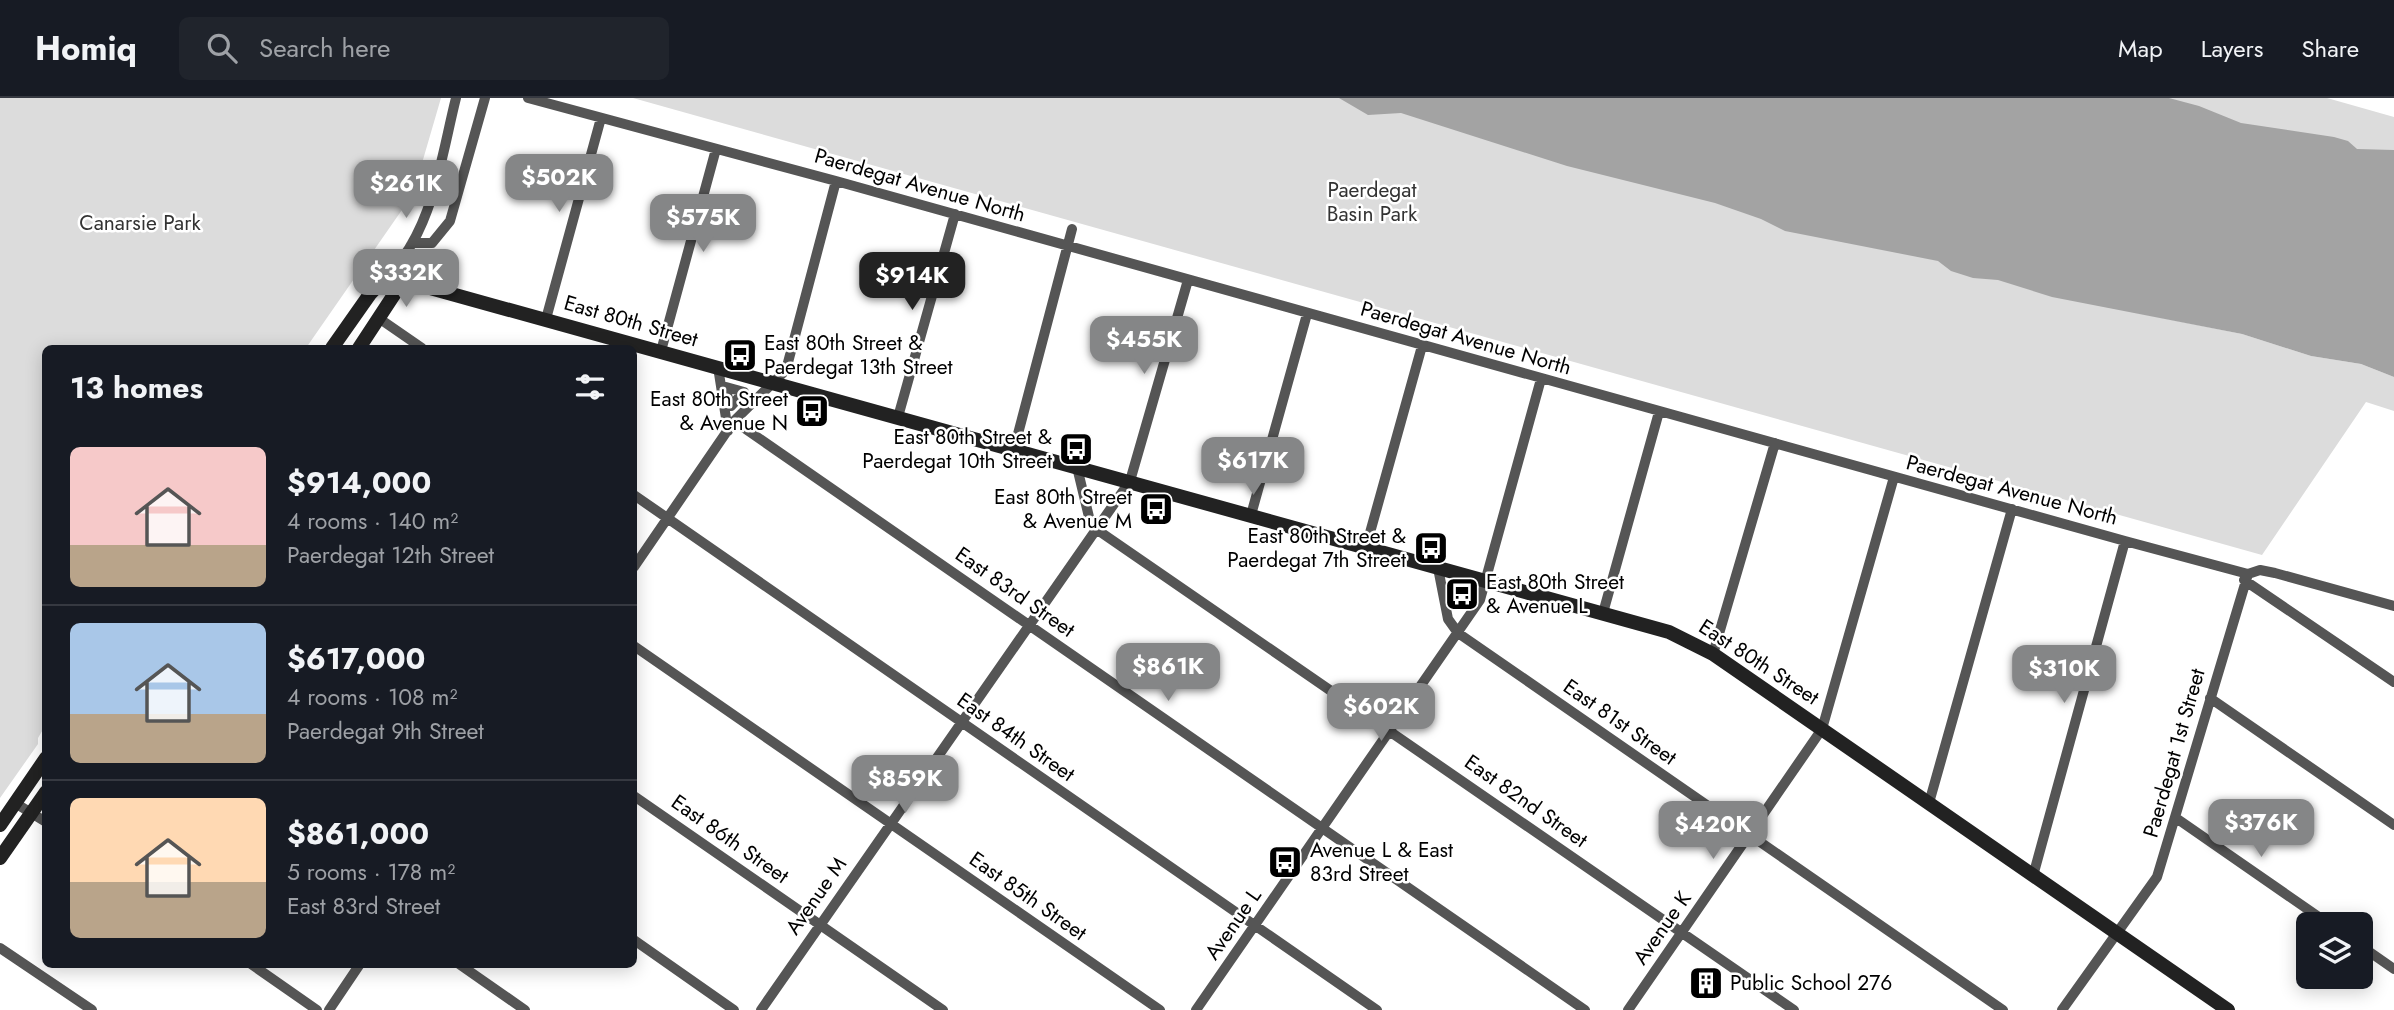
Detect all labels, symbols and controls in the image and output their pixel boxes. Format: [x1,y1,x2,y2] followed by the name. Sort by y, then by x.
[179,17,669,80] search box
[35,25,137,72] text: Homiq
[203,29,241,67] icon: search
[259,29,390,67] text: Search here
[2118,31,2163,66] text: Map
[2201,31,2263,66] text: Layers
[2301,31,2359,66] text: Share
[811,141,1029,229] street label: Paerdegat Avenue North
[510,155,608,214] pin: $502K
[357,160,455,220] pin: $261K
[521,160,597,194] text: $502K
[370,166,442,200] text: $261K
[1327,175,1418,229] park label: Paerdegat Basin Park
[654,194,752,254] pin: $575K
[666,200,740,234] text: $575K
[79,208,201,238] park label: Canarsie Park
[357,250,455,309] pin: $332K
[863,252,961,312] pin: $914K
[369,255,443,289] text: $332K
[875,258,949,292] text: $914K
[561,288,701,354] street label: East 80th Street
[1357,294,1575,382] street label: Paerdegat Avenue North
[1095,316,1193,376] pin: $455K
[1106,322,1182,356] text: $455K
[764,328,953,382] place label: East 80th Street & Paerdegat 13th Street
[721,336,759,374] bus stop icon: East 80th Street & Paerdegat 13th Street
[70,366,203,409] text: 13 homes
[571,368,609,406] icon: filters
[650,384,788,438] place label: East 80th Street & Avenue N
[793,392,831,430] bus stop icon: East 80th Street & Avenue N
[862,422,1052,476] place label: East 80th Street & Paerdegat 10th Street
[1057,430,1095,468] bus stop icon: East 80th Street & Paerdegat 10th Street
[1204,438,1302,497] pin: $617K
[1217,443,1289,477] text: $617K
[1903,447,2121,533] street label: Paerdegat Avenue North
[287,461,431,504] text: $914,000
[126,475,210,559] icon: home
[994,482,1132,536] place label: East 80th Street & Avenue M
[1137,490,1175,528] bus stop icon: East 80th Street & Avenue M
[287,504,458,538] text: 4 rooms · 140 m²
[1227,521,1406,575] place label: East 80th Street & Paerdegat 7th Street
[1412,529,1450,567] bus stop icon: East 80th Street & Paerdegat 7th Street
[287,538,494,572] text: Paerdegat 12th Street
[949,540,1081,644] street label: East 83rd Street
[1486,567,1624,621] place label: East 80th Street & Avenue L
[1443,575,1481,613] bus stop icon: East 80th Street & Avenue L
[1693,612,1825,712] street label: East 80th Street
[287,637,425,680] text: $617,000
[1119,644,1217,703] pin: $861K
[2015,646,2113,705] pin: $310K
[1132,649,1204,683] text: $861K
[126,651,210,735] icon: home
[2028,651,2100,685] text: $310K
[2136,665,2212,841] street label: Paerdegat 1st Street
[1557,672,1683,772] street label: East 81st Street
[287,680,457,714] text: 4 rooms · 108 m²
[1332,684,1430,743] pin: $602K
[951,685,1081,789] street label: East 84th Street
[1343,689,1419,723] text: $602K
[287,714,484,748] text: Paerdegat 9th Street
[1458,747,1594,855] street label: East 82nd Street
[856,756,954,815] pin: $859K
[867,761,943,795] text: $859K
[665,787,795,891] street label: East 86th Street
[2212,800,2310,859] pin: $376K
[1664,802,1762,861] pin: $420K
[2224,805,2298,839] text: $376K
[1675,807,1751,841] text: $420K
[287,812,429,855] text: $861,000
[126,826,210,910] icon: home
[1310,835,1453,889] place label: Avenue L & East 83rd Street
[1266,843,1304,881] bus stop icon: Avenue L & East 83rd Street
[963,844,1093,948] street label: East 85th Street
[778,851,854,941] street label: Avenue M
[287,855,455,889] text: 5 rooms · 178 m²
[1197,882,1269,966] street label: Avenue L
[1626,885,1698,971] street label: Avenue K
[287,889,440,923] text: East 83rd Street
[2296,912,2373,989] map controls
[2296,912,2373,989] button: layers
[1687,964,1725,1002] building icon: Public School 276
[1730,968,1892,998] place label: Public School 276

